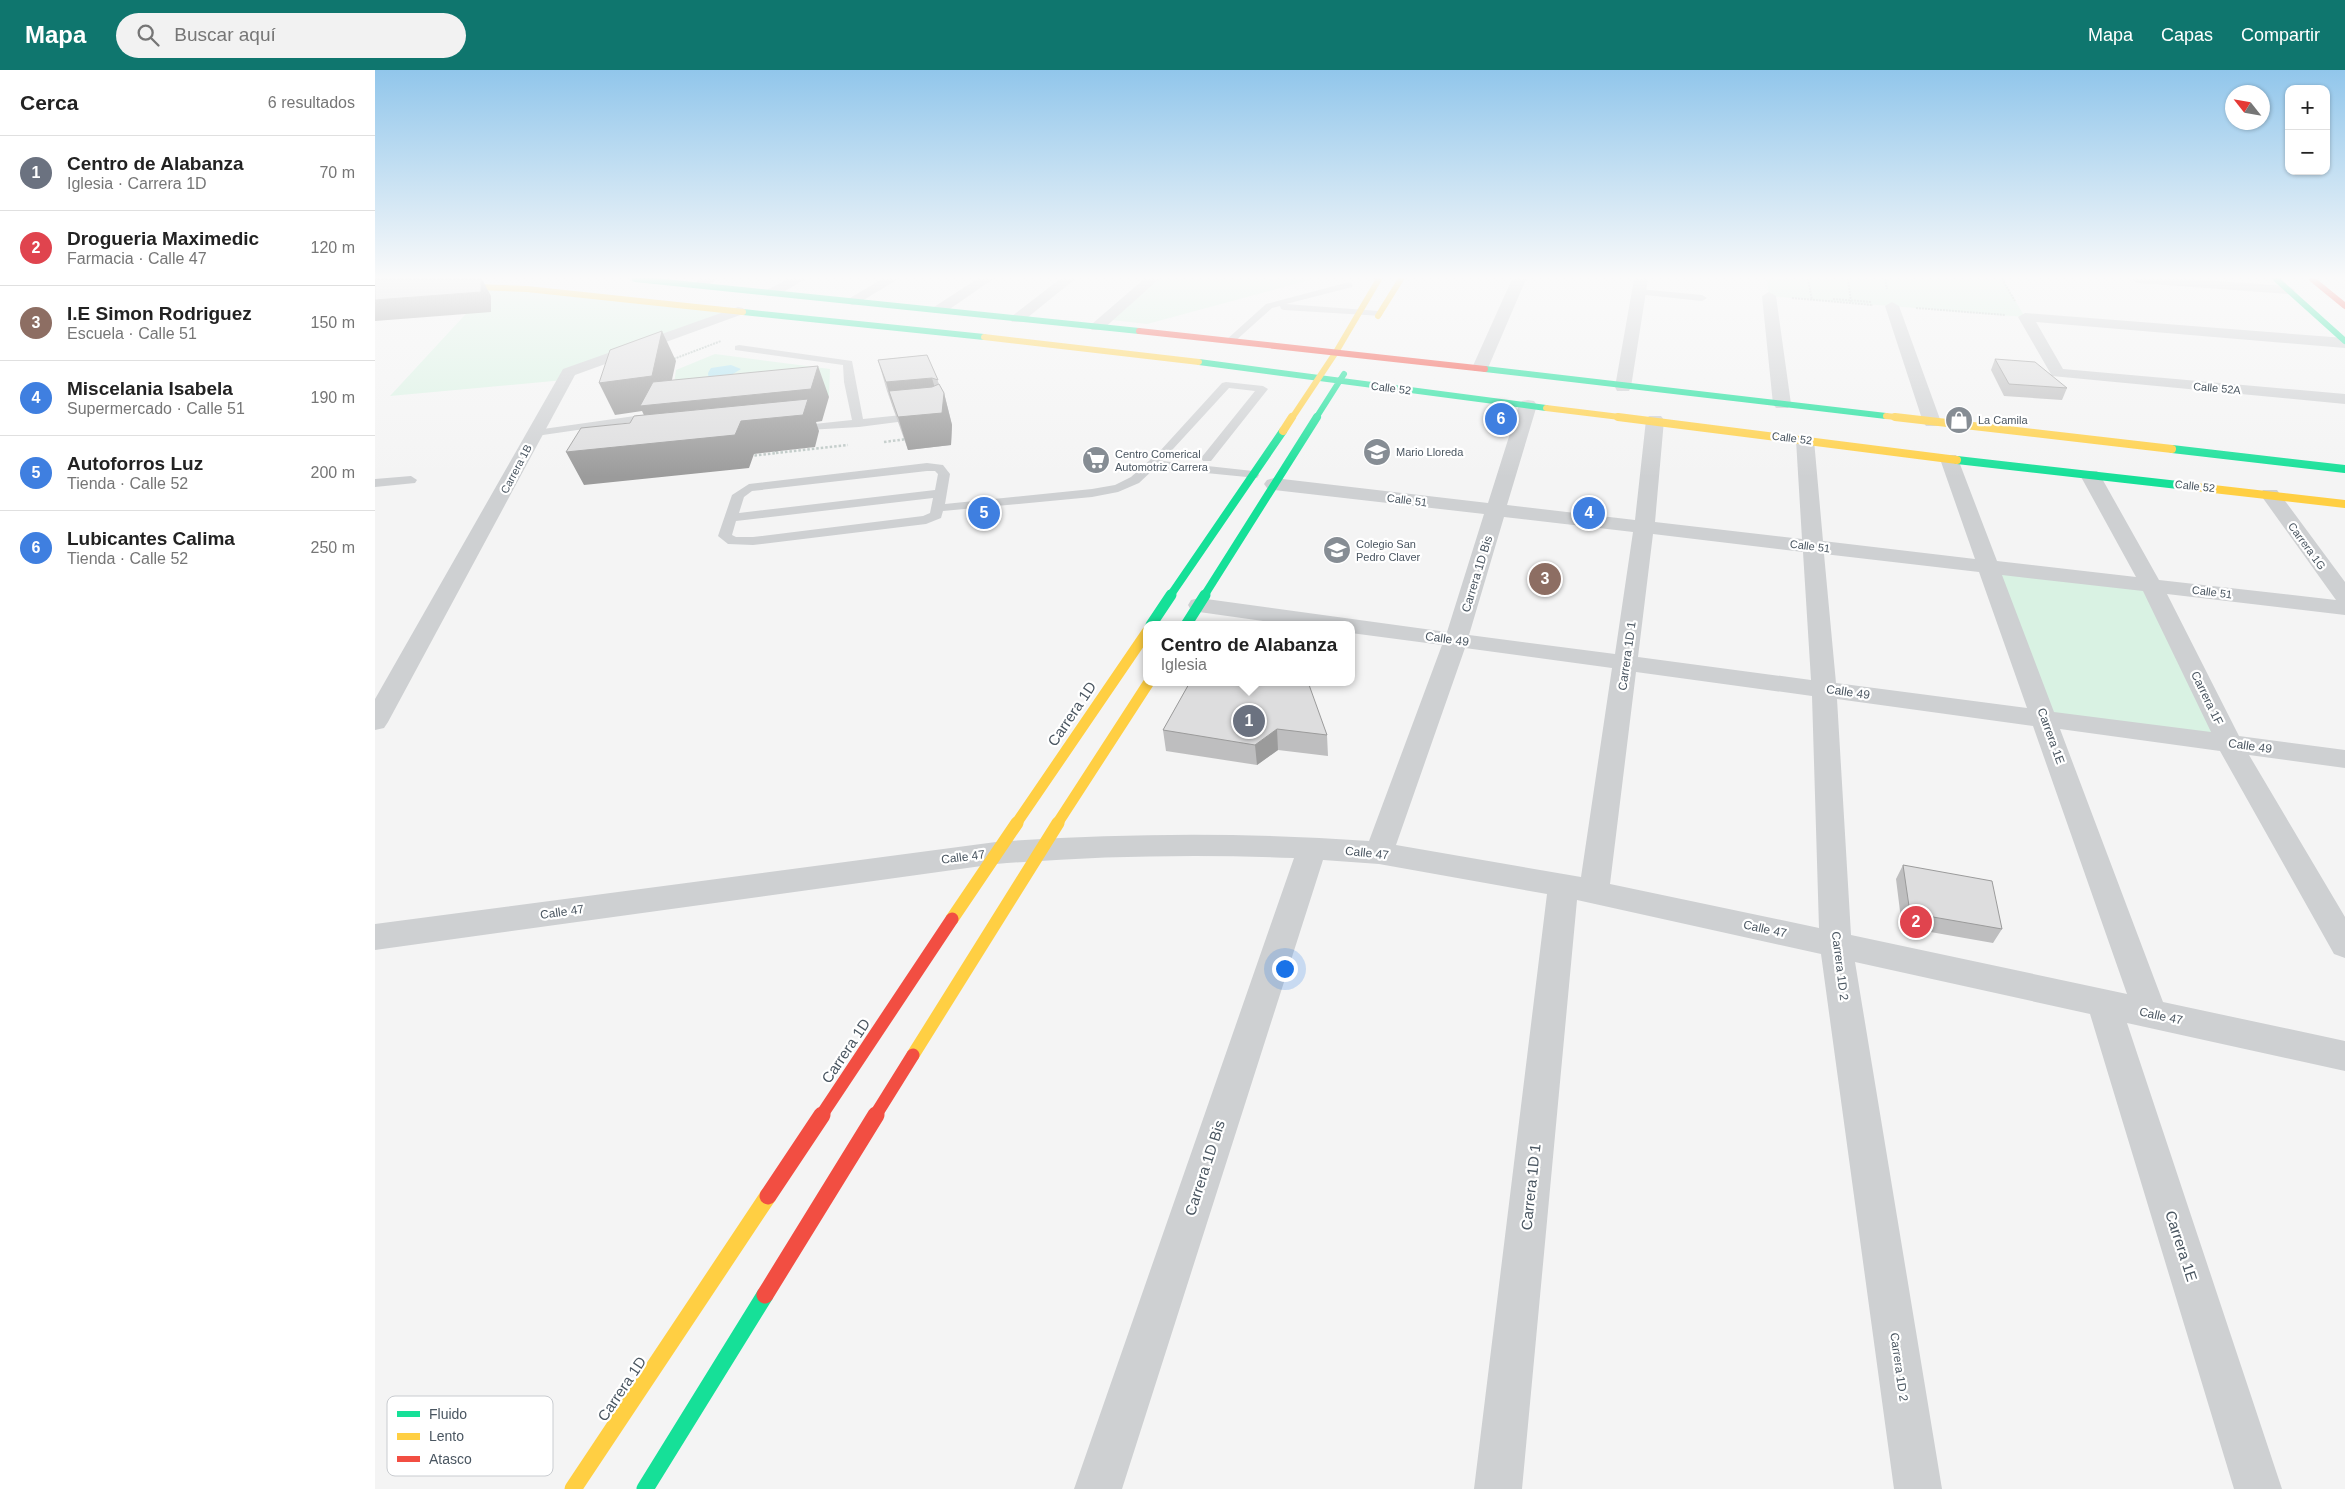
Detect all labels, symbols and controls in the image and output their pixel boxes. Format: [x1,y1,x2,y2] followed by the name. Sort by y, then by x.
[116,13,466,58] search box
[25,21,86,48] text: Mapa
[134,21,162,49] icon: search
[174,24,276,45] text: Buscar aquí
[2088,25,2133,45] text: Mapa
[2161,25,2213,45] text: Capas
[2241,25,2320,45] text: Compartir
[2225,85,2270,130] north arrow
[2285,85,2330,175] map controls
[2285,85,2330,130] button: +
[20,91,78,114] text: Cerca
[268,94,355,111] text: 6 resultados
[2285,130,2330,175] button: −
[67,153,244,174] text: Centro de Alabanza
[32,164,40,181] text: 1
[319,164,355,181] text: 70 m
[67,175,207,192] text: Iglesia · Carrera 1D
[67,228,259,249] text: Drogueria Maximedic
[32,239,40,256] text: 2
[311,239,355,256] text: 120 m
[67,250,207,267] text: Farmacia · Calle 47
[67,303,252,324] text: I.E Simon Rodriguez
[32,314,40,331] text: 3
[311,314,355,331] text: 150 m
[67,325,197,342] text: Escuela · Calle 51
[67,378,233,399] text: Miscelania Isabela
[1370,380,1412,396] street label: Calle 52
[2193,380,2242,396] street label: Calle 52A
[32,389,40,406] text: 4
[311,389,355,406] text: 190 m
[67,400,245,417] text: Supermercado · Calle 51
[1485,400,1517,438] pin: 6
[1944,405,1974,435] shop icon: La Camila
[1978,414,2028,426] place label: La Camila
[1771,430,1813,446] street label: Calle 52
[1362,437,1392,467] school or university icon: Mario Lloreda
[498,442,534,496] street label: Carrera 1B
[1081,445,1111,475] supermarket icon: Centro Comerical Automotriz Carrera
[1396,446,1464,458] place label: Mario Lloreda
[1115,448,1209,473] place label: Centro Comerical Automotriz Carrera
[67,453,203,474] text: Autoforros Luz
[32,464,40,481] text: 5
[311,464,355,481] text: 200 m
[67,475,188,492] text: Tienda · Calle 52
[2174,478,2216,494] street label: Calle 52
[1386,492,1428,508] street label: Calle 51
[968,494,1000,532] pin: 5
[1573,494,1605,532] pin: 4
[2286,520,2328,572] street label: Carrera 1G
[67,528,235,549] text: Lubicantes Calima
[1459,534,1495,614] street label: Carrera 1D Bis
[1322,535,1352,565] school or university icon: Colegio San Pedro Claver
[1356,538,1421,563] place label: Colegio San Pedro Claver
[1789,538,1831,554] street label: Calle 51
[32,539,40,556] text: 6
[311,539,355,556] text: 250 m
[67,550,188,567] text: Tienda · Calle 52
[1529,560,1561,598] pin: 3
[2191,584,2233,600] street label: Calle 51
[1615,620,1639,691] street label: Carrera 1D 1
[1143,621,1355,686] popup
[1424,629,1470,649] street label: Calle 49
[1161,634,1337,655] text: Centro de Alabanza
[1161,656,1207,673] text: Iglesia
[2188,669,2226,727] street label: Carrera 1F
[1044,678,1099,749] street label: Carrera 1D
[1825,682,1871,702] street label: Calle 49
[1233,702,1265,740] pin: 1
[2034,706,2068,766] street label: Carrera 1E
[2227,736,2273,756] street label: Calle 49
[1344,844,1390,862] street label: Calle 47
[940,847,986,867] street label: Calle 47
[539,902,585,922] street label: Calle 47
[1900,903,1932,941] pin: 2
[1742,918,1788,940] street label: Calle 47
[1829,931,1851,1002] street label: Carrera 1D 2
[1272,956,1298,982] your location
[2138,1005,2184,1027] street label: Calle 47
[818,1015,873,1086] street label: Carrera 1D
[1181,1118,1228,1218] street label: Carrera 1D Bis
[1518,1143,1543,1231] street label: Carrera 1D 1
[2162,1208,2201,1283] street label: Carrera 1E
[1887,1332,1911,1403] street label: Carrera 1D 2
[594,1353,649,1424] street label: Carrera 1D
[387,1396,553,1476] legend
[429,1406,467,1422] text: Fluido
[429,1428,464,1444] text: Lento
[429,1451,472,1467] text: Atasco

